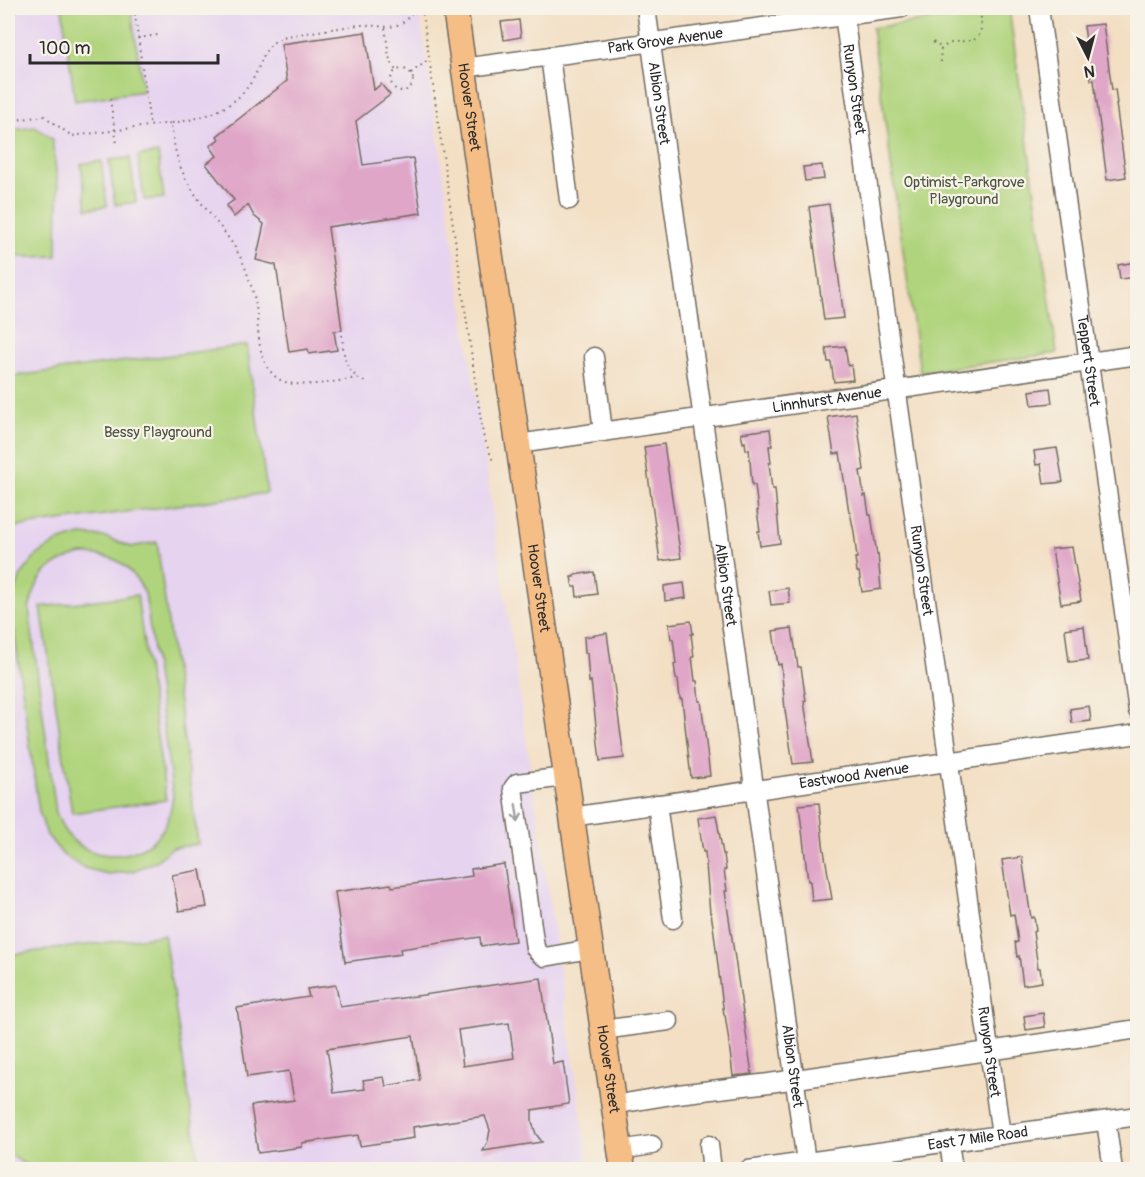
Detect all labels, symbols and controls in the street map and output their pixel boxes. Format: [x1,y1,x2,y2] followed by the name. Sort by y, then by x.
[606,23,725,58] street label: Park Grove Avenue
[30,27,218,65] scale bar
[1058,27,1118,87] north arrow
[39,37,91,60] text: 100 m
[839,43,870,137] street label: Runyon Street
[644,60,674,147] street label: Albion Street
[1083,60,1096,81] text: N
[454,61,485,153] street label: Hoover Street
[904,173,1025,209] park label: Optimist-Parkgrove Playground
[1073,314,1105,408] street label: Teppert Street
[771,382,883,417] street label: Linnhurst Avenue
[104,423,212,442] park label: Bessy Playground
[906,524,938,618] street label: Runyon Street
[523,542,555,634] street label: Hoover Street
[711,542,741,628] street label: Albion Street
[798,758,911,793] street label: Eastwood Avenue
[511,802,522,822] one-way arrow
[974,1005,1005,1099] street label: Runyon Street
[593,1023,624,1115] street label: Hoover Street
[778,1023,808,1110] street label: Albion Street
[927,1122,1029,1155] street label: East 7 Mile Road

